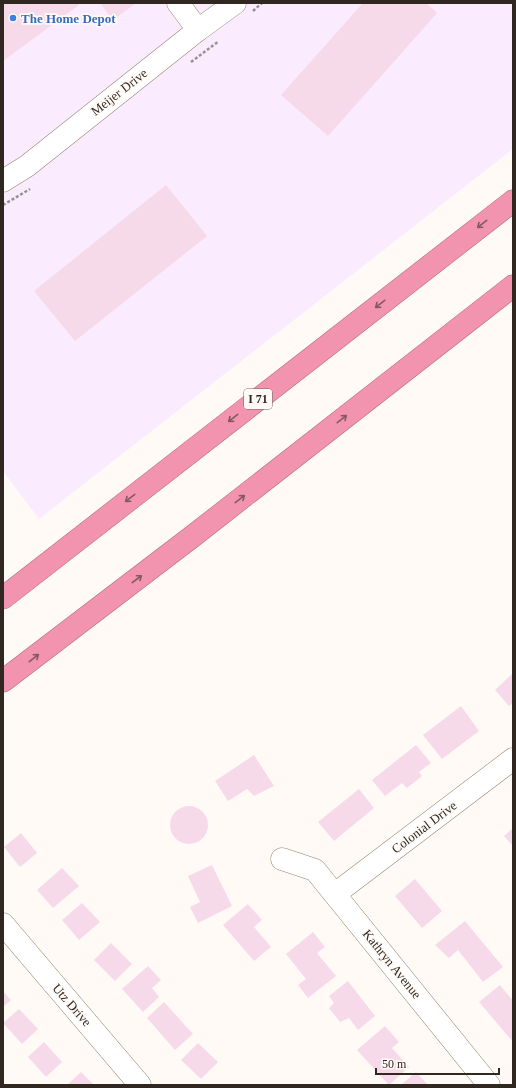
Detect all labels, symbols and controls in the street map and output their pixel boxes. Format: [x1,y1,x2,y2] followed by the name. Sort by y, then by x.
[21,11,116,26] place label: The Home Depot
[8,13,18,23] marker: The Home Depot
[88,65,150,119] street label: Meijer Drive
[477,220,488,229] one-way arrow
[374,300,385,309] one-way arrow
[244,389,272,409] road number: I 71
[227,414,238,423] one-way arrow
[337,415,348,423] one-way arrow
[125,494,136,502] one-way arrow
[234,495,245,503] one-way arrow
[132,574,143,583] one-way arrow
[28,653,39,662] one-way arrow
[388,798,460,856] street label: Colonial Drive
[360,926,425,1002] street label: Kathryn Avenue
[49,981,95,1030] street label: Utz Drive
[376,1050,499,1076] scale bar
[382,1057,407,1071] text: 50 m

